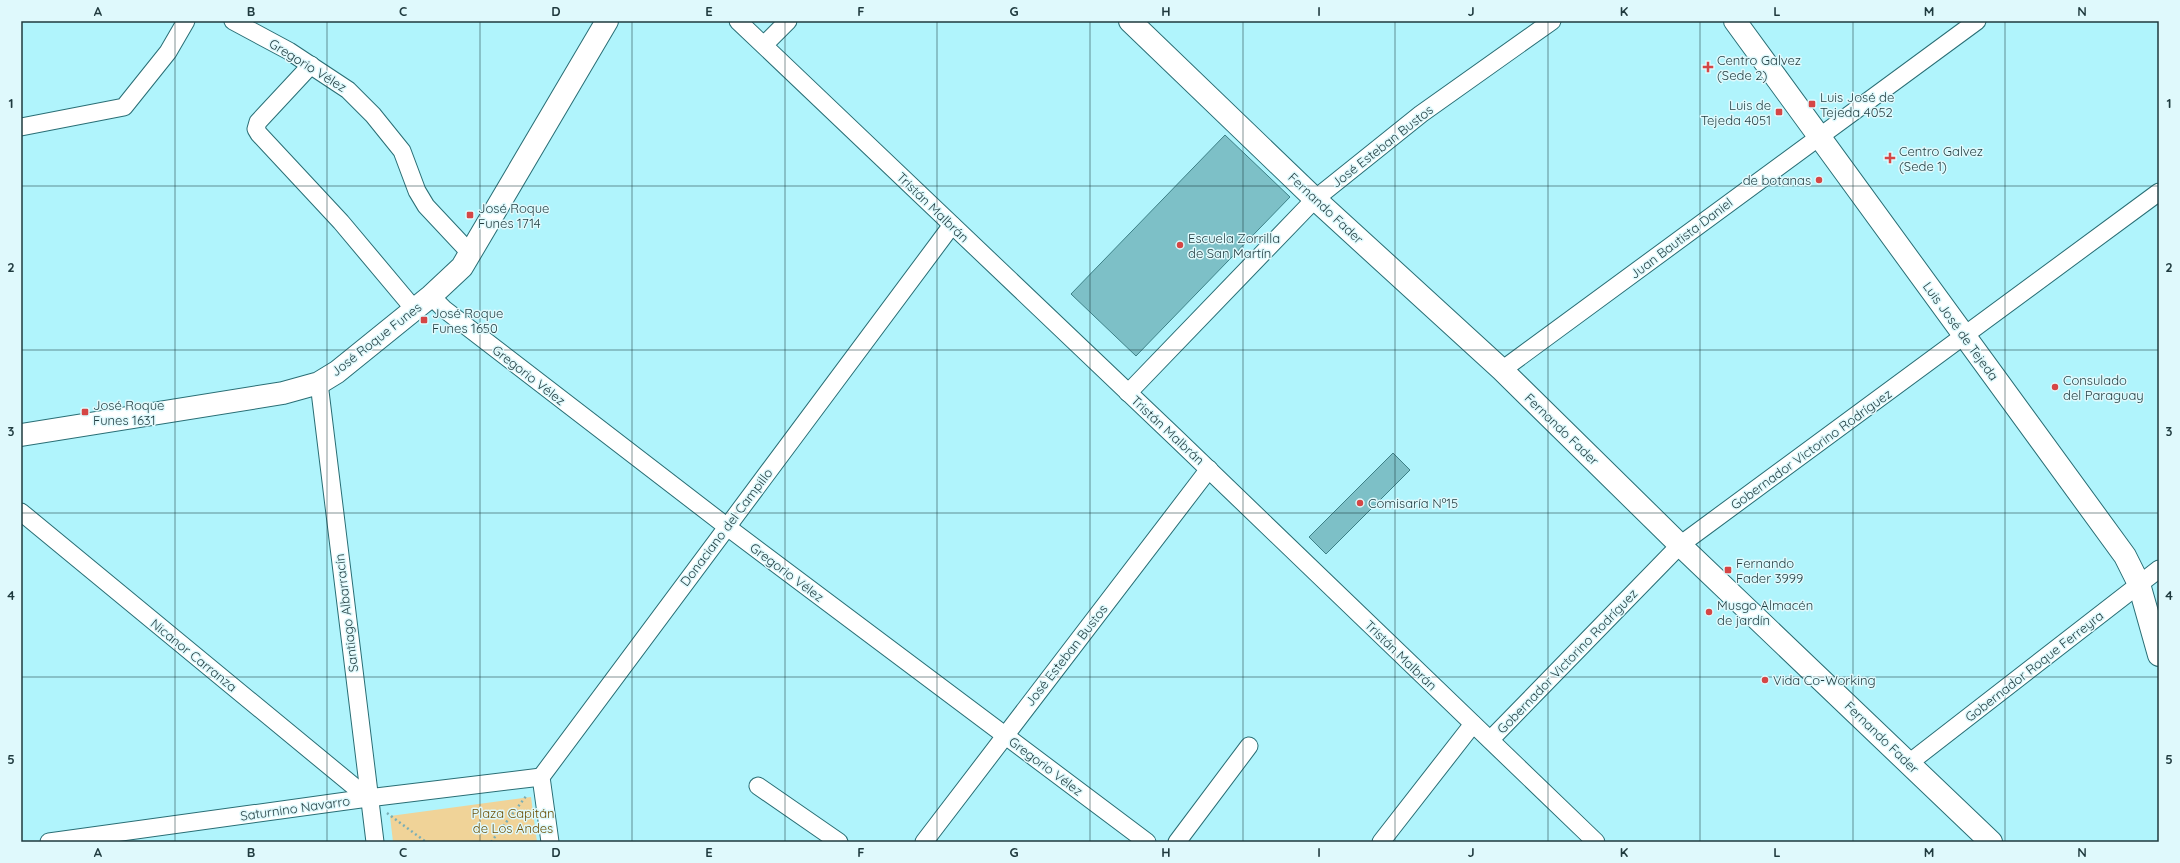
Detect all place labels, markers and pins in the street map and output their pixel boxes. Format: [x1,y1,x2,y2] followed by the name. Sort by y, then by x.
[1717,52,1801,83] place label: Centro Galvez (Sede 2)
[1702,61,1714,73] marker: Centro Galvez (Sede 2)
[1820,89,1894,120] place label: Luis José de Tejeda 4052
[1701,97,1771,128] place label: Luis de Tejeda 4051
[1807,99,1817,109] marker: Luis José de Tejeda 4052
[1774,107,1784,117] marker: Luis de Tejeda 4051
[1899,143,1983,174] place label: Centro Galvez (Sede 1)
[1884,152,1896,164] marker: Centro Galvez (Sede 1)
[1743,172,1811,188] place label: de botanas
[1814,175,1824,185] marker: de botanas
[478,200,549,231] place label: José Roque Funes 1714
[465,210,475,220] marker: José Roque Funes 1714
[1188,230,1280,261] place label: Escuela Zorrilla de San Martín
[1175,240,1185,250] marker: Escuela Zorrilla de San Martín
[432,305,503,336] place label: José Roque Funes 1650
[419,315,429,325] marker: José Roque Funes 1650
[2063,372,2144,403] place label: Consulado del Paraguay
[2050,382,2060,392] marker: Consulado del Paraguay
[93,397,164,428] place label: José Roque Funes 1631
[80,407,90,417] marker: José Roque Funes 1631
[1368,495,1458,511] place label: Comisaría Nº15
[1355,498,1365,508] marker: Comisaría Nº15
[1736,555,1803,586] place label: Fernando Fader 3999
[1723,565,1733,575] marker: Fernando Fader 3999
[1717,597,1813,628] place label: Musgo Almacén de jardín
[1704,607,1714,617] marker: Musgo Almacén de jardín
[1773,672,1876,688] place label: Vida Co-Working
[1760,675,1770,685] marker: Vida Co-Working

